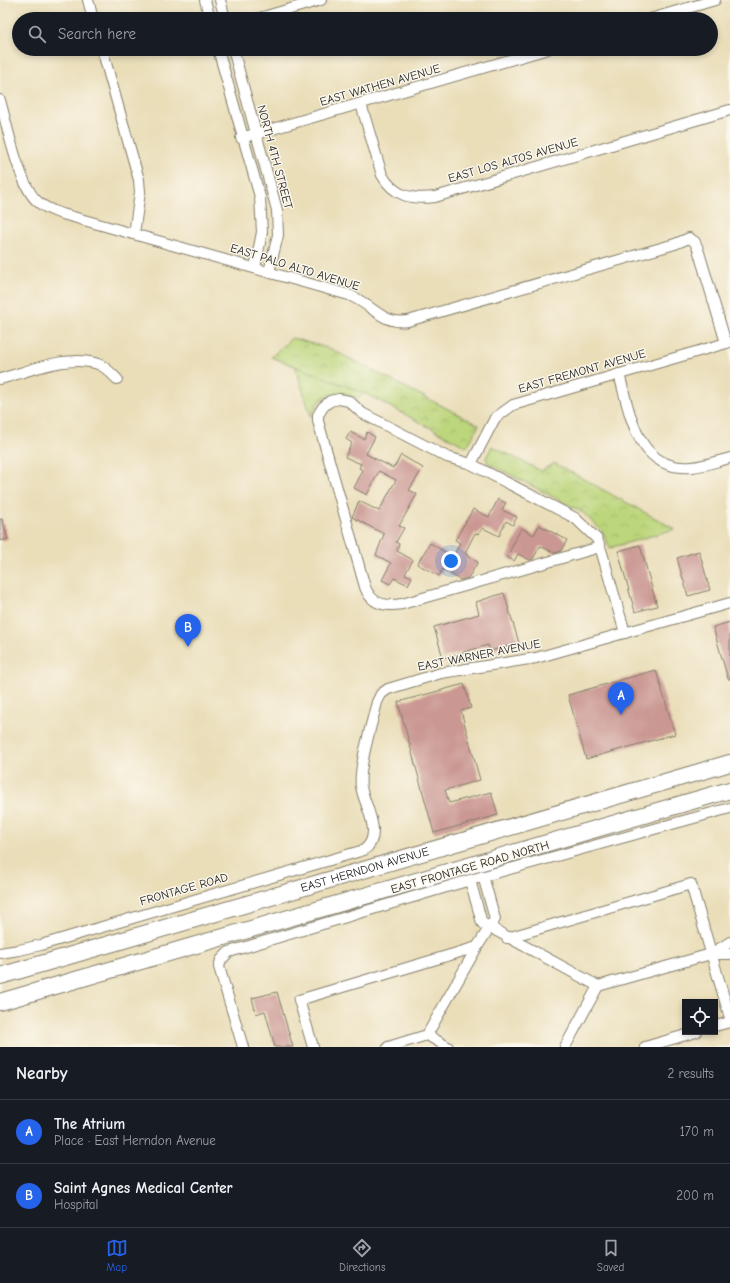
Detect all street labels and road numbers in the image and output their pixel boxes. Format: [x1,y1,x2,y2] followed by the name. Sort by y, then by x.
[318,61,442,109] street label: EAST WATHEN AVENUE
[254,103,296,211] street label: NORTH 4TH STREET
[446,135,580,185] street label: EAST LOS ALTOS AVENUE
[229,241,361,293] street label: EAST PALO ALTO AVENUE
[517,346,647,396] street label: EAST FREMONT AVENUE
[416,636,542,674] street label: EAST WARNER AVENUE
[389,838,551,896] street label: EAST FRONTAGE ROAD NORTH
[299,844,431,895] street label: EAST HERNDON AVENUE
[138,870,230,908] street label: FRONTAGE ROAD

